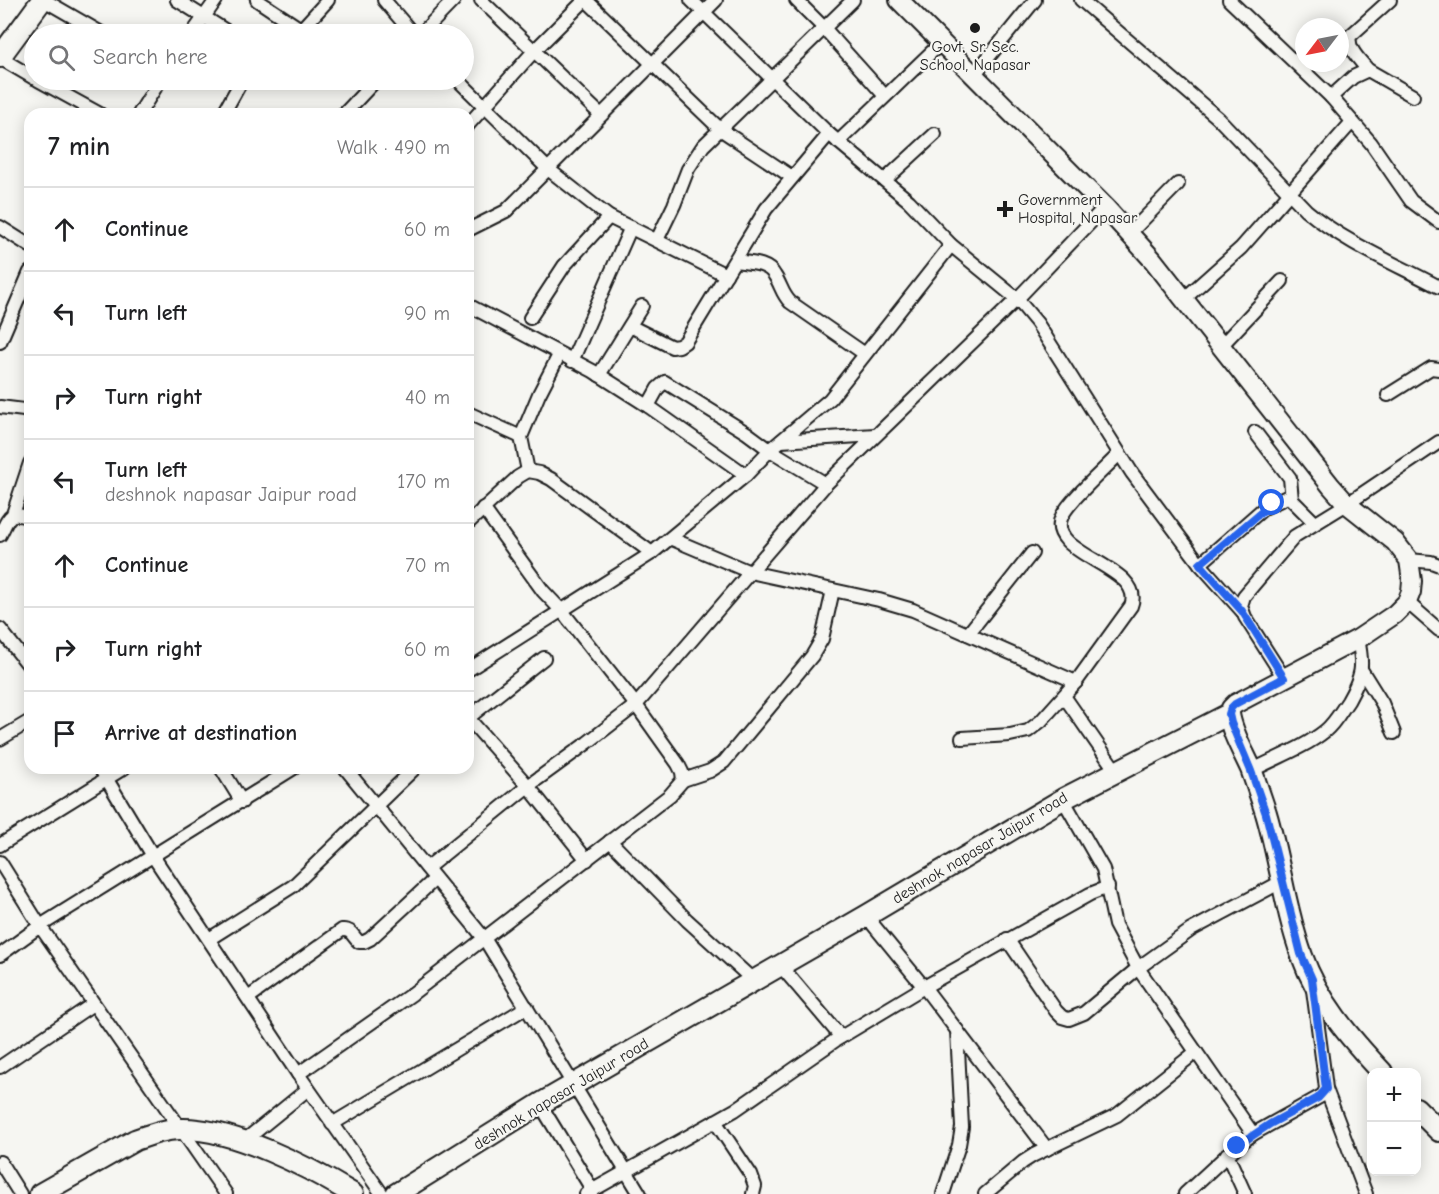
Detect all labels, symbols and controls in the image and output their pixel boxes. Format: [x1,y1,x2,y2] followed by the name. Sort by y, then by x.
[1295,18,1349,72] north arrow
[968,21,982,35] marker: Govt. Sr. Sec. School, Napasar
[24,24,474,90] search box
[920,38,1031,74] place label: Govt. Sr. Sec. School, Napasar
[45,41,78,74] icon: search
[93,44,208,70] text: Search here
[48,132,110,162] text: 7 min
[337,136,450,159] text: Walk · 490 m
[1018,191,1138,227] place label: Government Hospital, Napasar
[996,200,1014,218] marker: Government Hospital, Napasar
[48,213,81,246] icon: ahead
[105,216,188,242] text: Continue
[404,218,450,241] text: 60 m
[48,297,81,330] icon: left
[105,300,187,326] text: Turn left
[404,302,450,325] text: 90 m
[48,381,81,414] icon: right
[105,384,202,410] text: Turn right
[405,386,450,409] text: 40 m
[105,457,187,483] text: Turn left
[48,465,81,498] icon: left
[397,470,450,493] text: 170 m
[105,483,357,506] text: deshnok napasar Jaipur road
[1258,489,1284,515] route start
[48,549,81,582] icon: ahead
[105,552,188,578] text: Continue
[405,554,450,577] text: 70 m
[48,633,81,666] icon: right
[105,636,202,662] text: Turn right
[404,638,450,661] text: 60 m
[48,717,81,750] icon: arrive
[105,720,297,746] text: Arrive at destination
[889,788,1071,908] street label: deshnok napasar Jaipur road
[470,1034,652,1154] street label: deshnok napasar Jaipur road
[1367,1068,1421,1176] map controls
[1367,1068,1421,1122] button: +
[1367,1122,1421,1176] button: −
[1223,1132,1249,1158] route end

